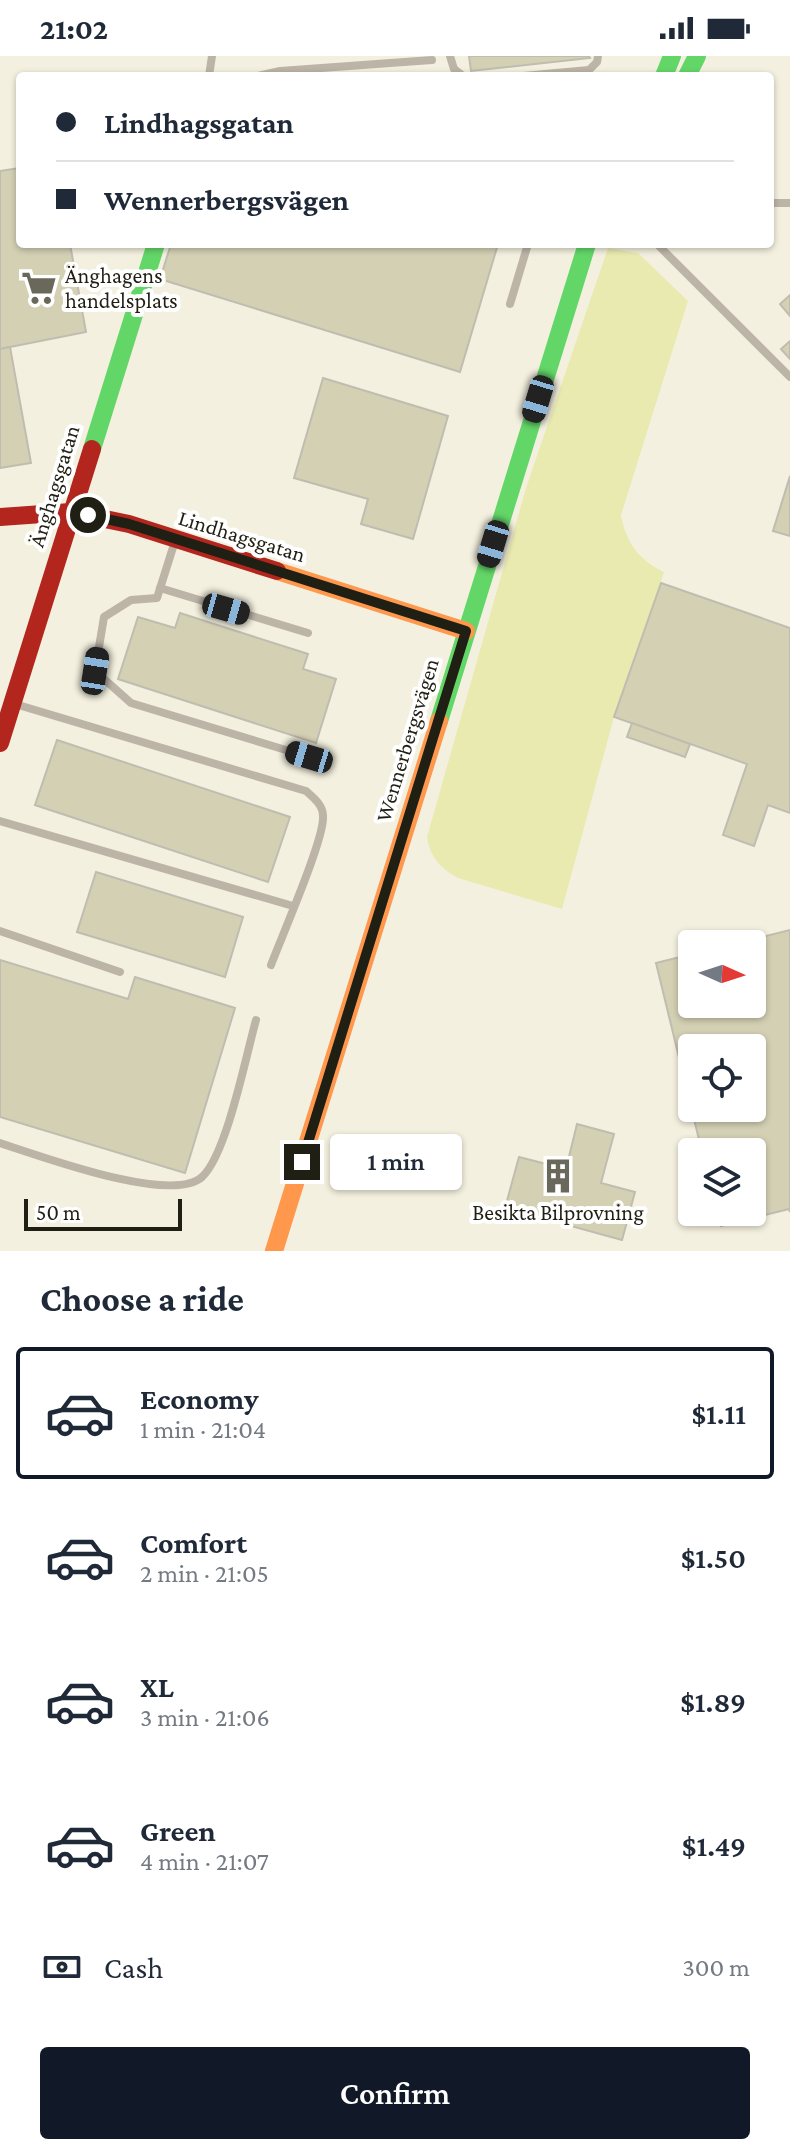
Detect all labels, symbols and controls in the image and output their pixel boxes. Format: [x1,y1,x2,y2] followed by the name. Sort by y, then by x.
[40,12,108,45] text: 21:02
[104,106,294,139] text: Lindhagsgatan
[104,183,349,216] text: Wennerbergsvägen
[65,263,178,313] place label: Änghagens handelsplats
[20,269,58,307] supermarket icon: Änghagens handelsplats
[520,373,556,425] car
[24,422,84,550] street label: Änghagsgatan
[70,497,106,533] route start
[176,505,309,567] street label: Lindhagsgatan
[475,518,511,570] car
[200,591,252,627] car
[79,645,111,697] car
[370,655,444,825] street label: Wennerbergsvägen
[283,739,335,775] car
[678,930,766,1018] north arrow
[678,930,766,1226] map controls
[678,1034,766,1122] button: locate
[330,1134,462,1190] callout: 1 min
[678,1138,766,1226] button: layers
[284,1144,320,1180] route end
[367,1147,425,1176] text: 1 min
[539,1157,577,1195] building icon: Besikta Bilprovning
[24,1195,182,1231] scale bar
[36,1200,81,1225] text: 50 m
[472,1200,644,1225] place label: Besikta Bilprovning
[40,1279,244,1319] text: Choose a ride
[44,1377,116,1449] icon: car
[140,1382,259,1415] text: Economy
[691,1397,746,1430] text: $1.11
[140,1415,266,1444] text: 1 min · 21:04
[44,1521,116,1593] icon: car
[140,1526,247,1559] text: Comfort
[681,1541,746,1574] text: $1.50
[140,1559,269,1588] text: 2 min · 21:05
[44,1665,116,1737] icon: car
[140,1670,174,1703] text: XL
[680,1685,746,1718] text: $1.89
[140,1703,270,1732] text: 3 min · 21:06
[44,1809,116,1881] icon: car
[140,1814,216,1847] text: Green
[682,1829,746,1862] text: $1.49
[140,1847,269,1876] text: 4 min · 21:07
[40,1945,84,1989] icon: cash
[104,1951,163,1984] text: Cash
[682,1953,750,1982] text: 300 m
[40,2047,750,2139] button: Confirm

